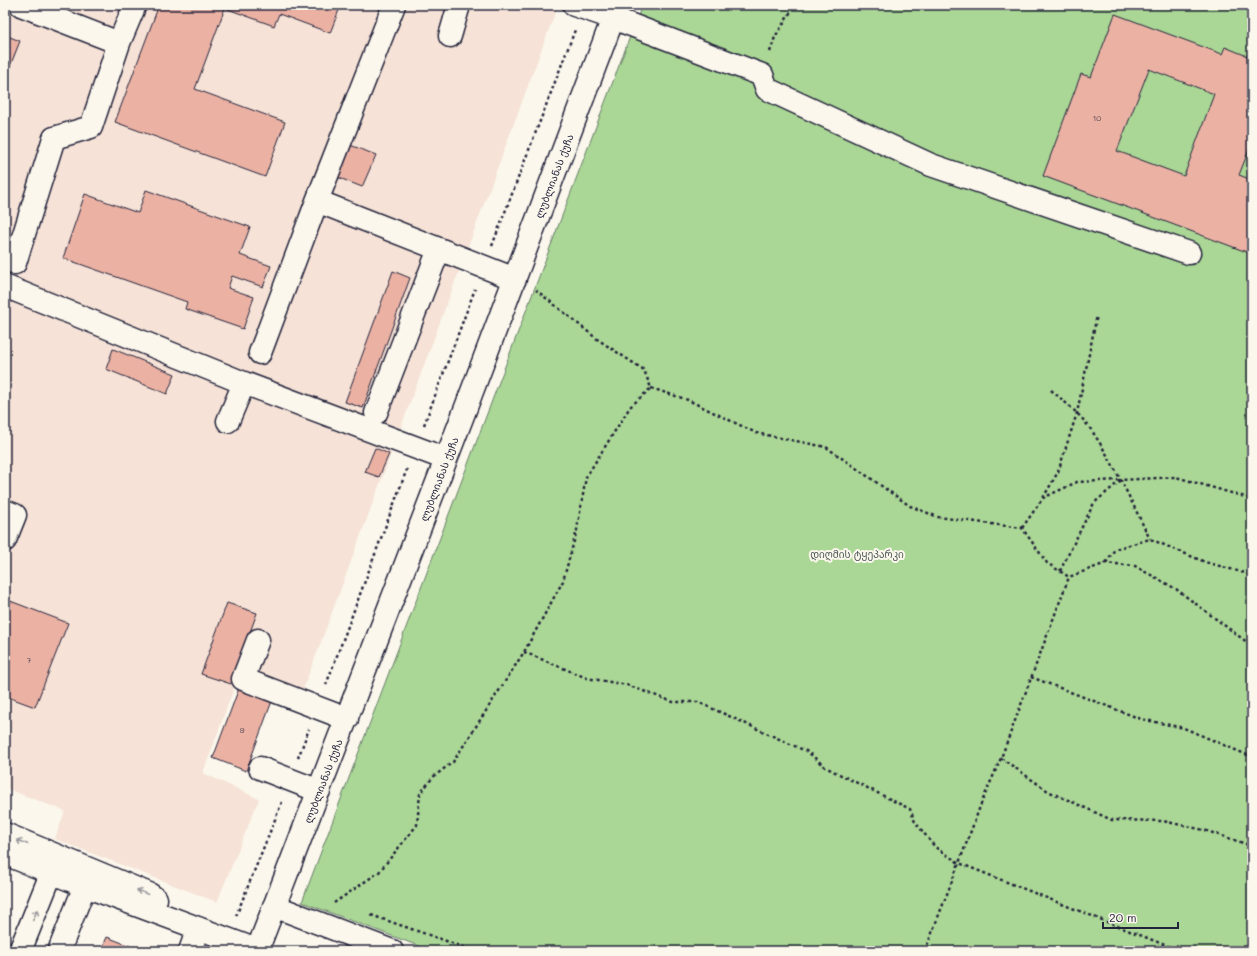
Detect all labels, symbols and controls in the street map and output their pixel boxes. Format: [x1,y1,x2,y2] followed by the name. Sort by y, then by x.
[1093,113,1101,123] house number: 10
[531,132,577,220] street label: ლუბლიანას ქუჩა
[416,435,462,523] street label: ლუბლიანას ქუჩა
[810,547,904,561] park label: დიღმის ტყეპარკი
[27,655,32,665] house number: 7
[240,725,245,735] house number: 9
[300,737,346,825] street label: ლუბლიანას ქუჩა
[17,837,29,845] one-way arrow
[137,887,149,895] one-way arrow
[1103,904,1178,930] scale bar
[32,909,39,921] one-way arrow
[1109,909,1137,925] text: 20 m

